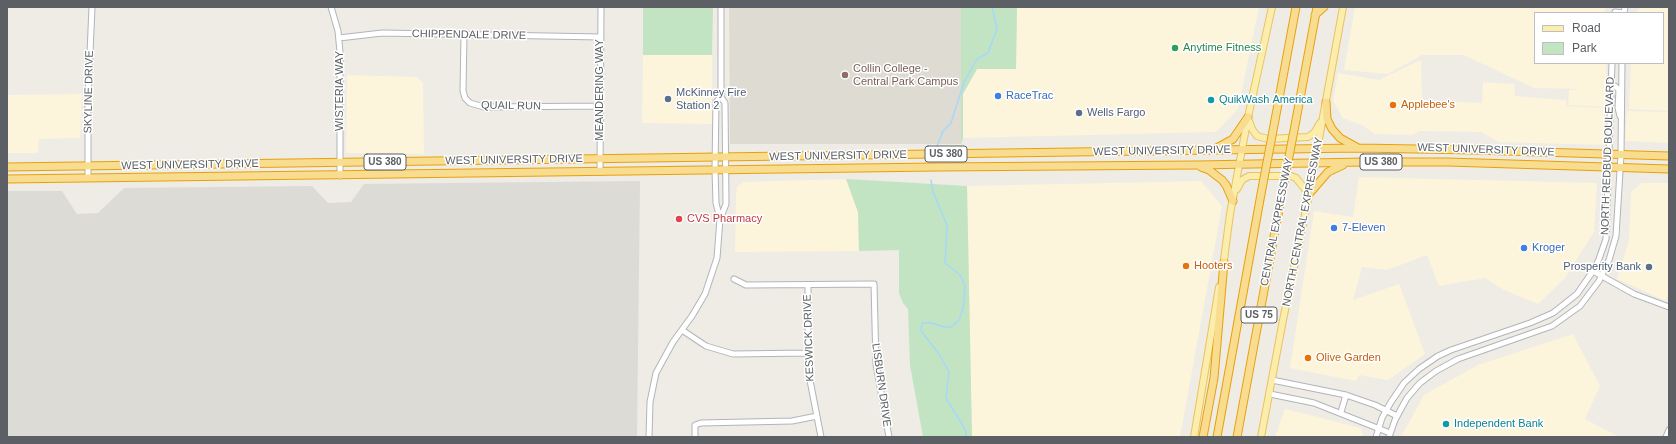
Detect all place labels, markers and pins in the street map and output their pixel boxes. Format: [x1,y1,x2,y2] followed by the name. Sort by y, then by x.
[1183,41,1261,55] place label: Anytime Fitness
[1170,43,1180,53] marker: Anytime Fitness
[853,62,958,88] place label: Collin College - Central Park Campus
[840,70,850,80] marker: Collin College - Central Park Campus
[676,86,746,112] place label: McKinney Fire Station 2
[1006,89,1053,103] place label: RaceTrac
[993,91,1003,101] marker: RaceTrac
[1219,93,1313,107] place label: QuikWash America
[663,94,673,104] marker: McKinney Fire Station 2
[1206,95,1216,105] marker: QuikWash America
[1401,98,1455,112] place label: Applebee's
[1388,100,1398,110] marker: Applebee's
[1087,106,1145,120] place label: Wells Fargo
[1074,108,1084,118] marker: Wells Fargo
[687,212,762,226] place label: CVS Pharmacy
[674,214,684,224] marker: CVS Pharmacy
[1342,221,1385,235] place label: 7-Eleven
[1329,223,1339,233] marker: 7-Eleven
[1532,241,1565,255] place label: Kroger
[1519,243,1529,253] marker: Kroger
[1194,259,1233,273] place label: Hooters
[1563,260,1641,274] place label: Prosperity Bank
[1181,261,1191,271] marker: Hooters
[1644,262,1654,272] marker: Prosperity Bank
[1316,351,1381,365] place label: Olive Garden
[1303,353,1313,363] marker: Olive Garden
[1454,417,1543,431] place label: Independent Bank
[1441,419,1451,429] marker: Independent Bank

